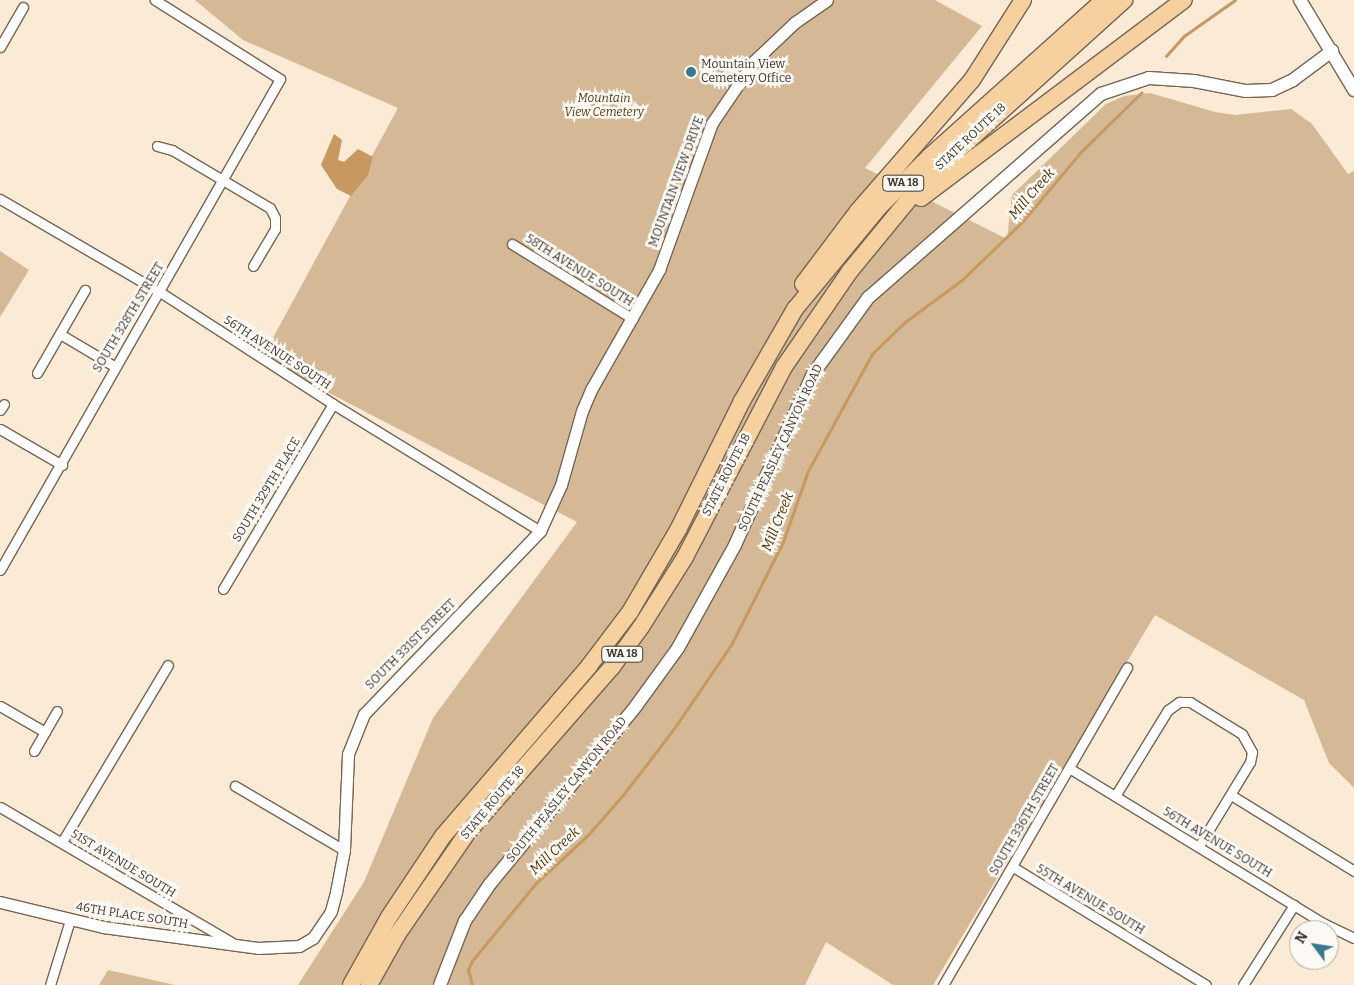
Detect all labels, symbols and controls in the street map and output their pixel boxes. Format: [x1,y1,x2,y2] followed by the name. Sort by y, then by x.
[701,58,791,86] place label: Mountain View Cemetery Office
[685,66,697,78] marker: Mountain View Cemetery Office
[564,92,644,120] park label: Mountain View Cemetery
[933,101,1009,173] street label: STATE ROUTE 18
[647,115,707,249] street label: MOUNTAIN VIEW DRIVE
[1005,165,1059,223] water label: Mill Creek
[882,174,924,192] road number: WA 18
[523,232,635,310] street label: 58TH AVENUE SOUTH
[91,261,167,375] street label: SOUTH 328TH STREET
[221,313,333,393] street label: 56TH AVENUE SOUTH
[736,362,826,534] street label: SOUTH PEASLEY CANYON ROAD
[700,431,754,519] street label: STATE ROUTE 18
[230,435,304,545] street label: SOUTH 329TH PLACE
[759,490,797,554] water label: Mill Creek
[363,597,459,693] street label: SOUTH 331ST STREET
[601,646,643,662] road number: WA 18
[504,714,630,866] street label: SOUTH PEASLEY CANYON ROAD
[987,762,1063,878] street label: SOUTH 336TH STREET
[458,763,528,843] street label: STATE ROUTE 18
[1160,805,1274,881] street label: 56TH AVENUE SOUTH
[527,824,583,878] water label: Mill Creek
[68,827,178,901] street label: 51ST AVENUE SOUTH
[1033,862,1147,938] street label: 55TH AVENUE SOUTH
[75,900,189,932] street label: 46TH PLACE SOUTH
[1289,920,1339,970] north arrow
[1292,929,1312,947] text: N

